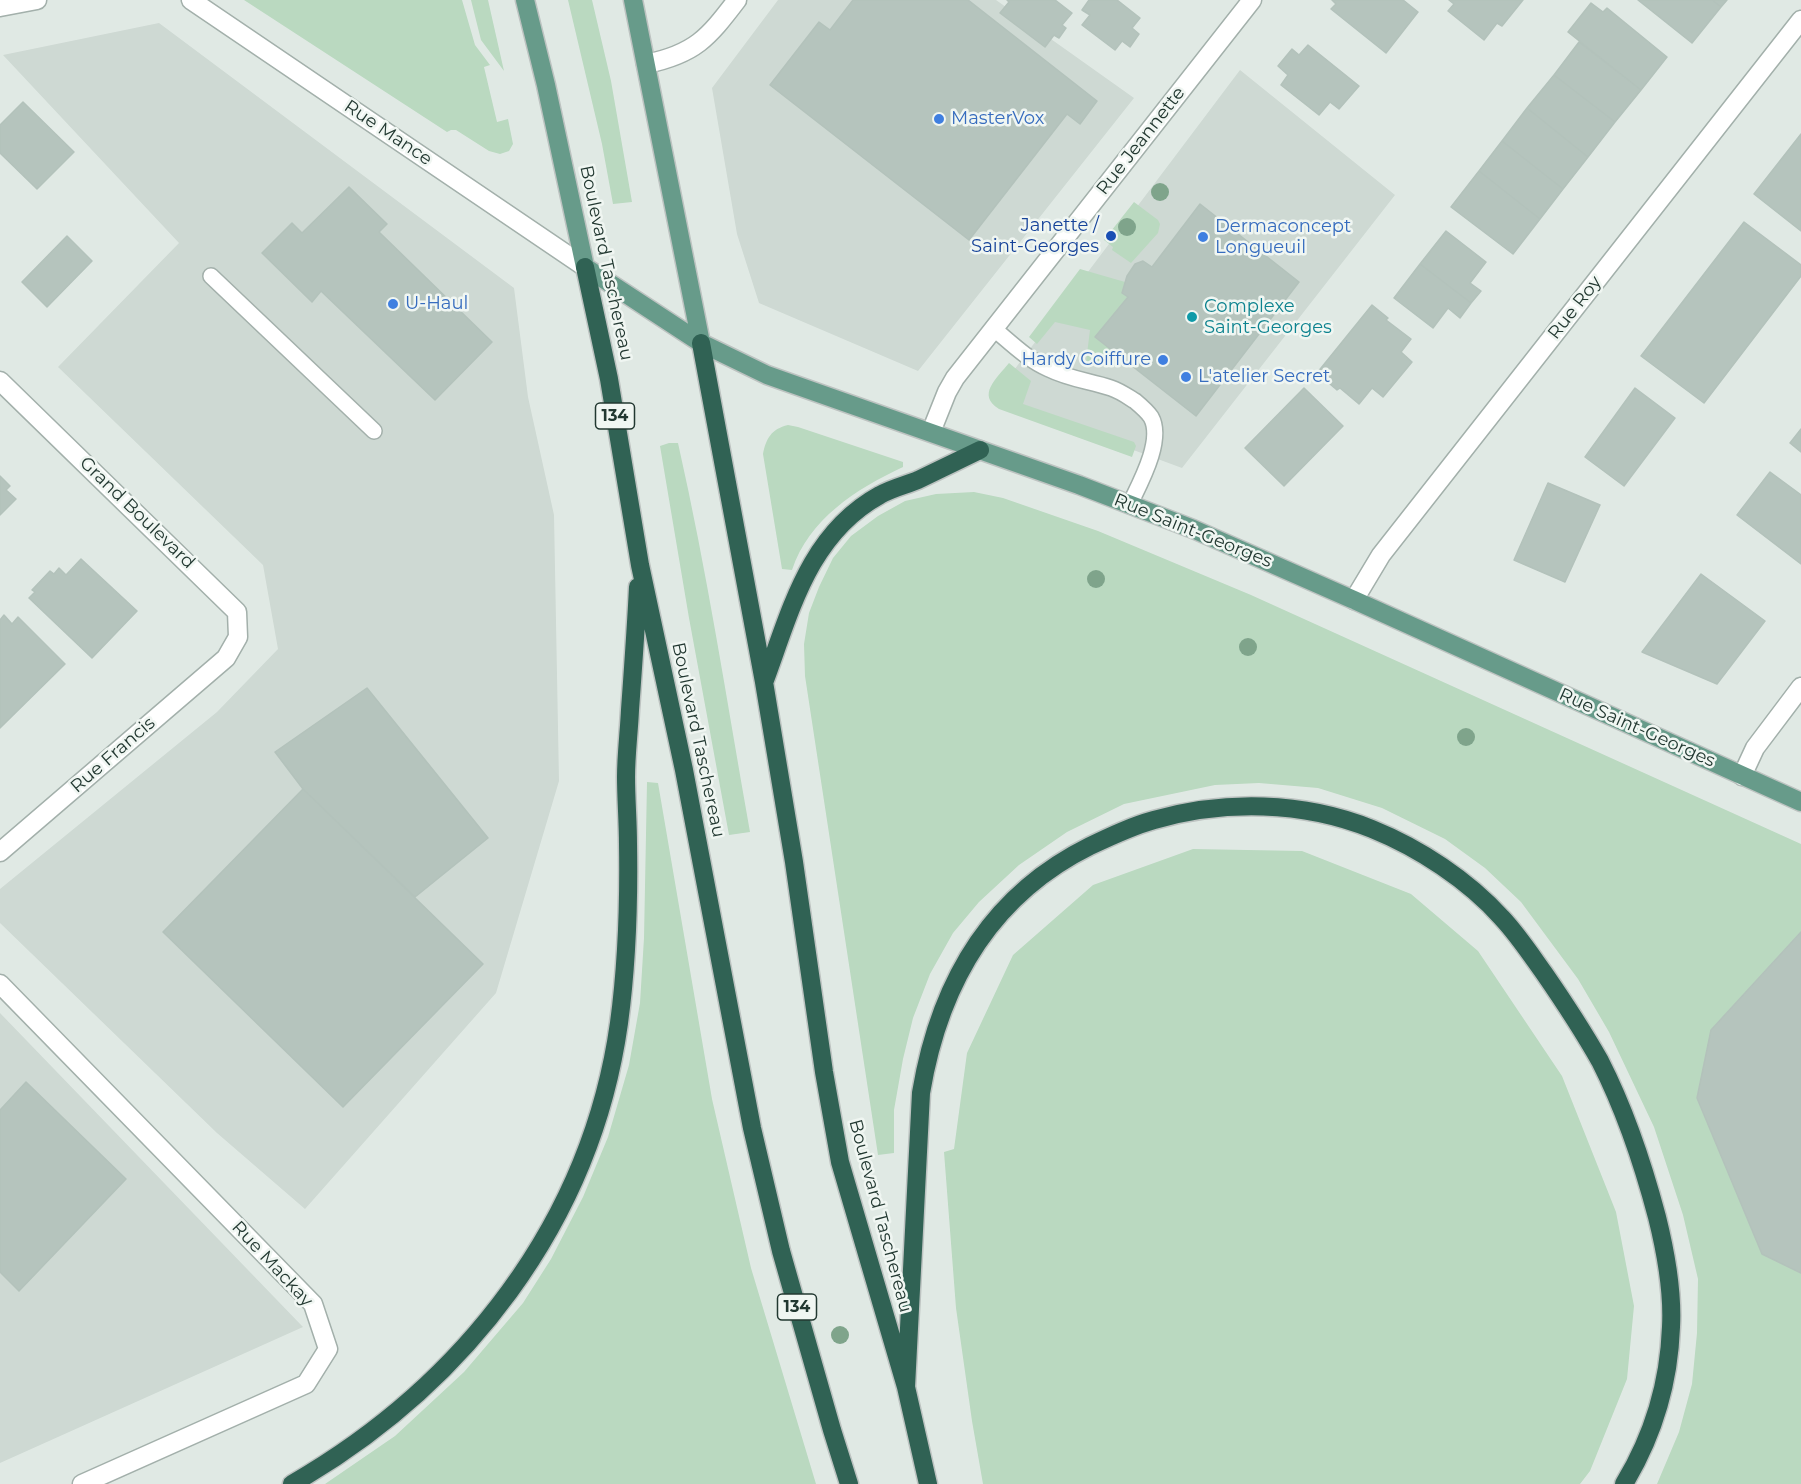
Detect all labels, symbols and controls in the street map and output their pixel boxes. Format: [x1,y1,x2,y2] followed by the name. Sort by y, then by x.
[1092,83,1190,199] street label: Rue Jeannette
[340,96,436,170] street label: Rue Mance
[951,108,1044,130] place label: MasterVox
[932,112,946,126] marker: MasterVox
[575,163,637,363] street label: Boulevard Taschereau
[971,215,1099,258] place label: Janette / Saint-Georges
[1215,216,1351,258] place label: Dermaconcept Longueuil
[1104,229,1118,243] marker: Janette / Saint-Georges
[1196,230,1210,244] marker: Dermaconcept Longueuil
[1544,272,1606,344] street label: Rue Roy
[405,293,468,315] place label: U-Haul
[1204,296,1332,338] place label: Complexe Saint-Georges
[386,297,400,311] marker: U-Haul
[1185,310,1199,324] marker: Complexe Saint-Georges
[1021,349,1151,371] place label: Hardy Coiffure
[1156,353,1170,367] marker: Hardy Coiffure
[1198,366,1330,388] place label: L'atelier Secret
[1179,370,1193,384] marker: L'atelier Secret
[596,403,634,429] road number: 134
[75,453,199,573] street label: Grand Boulevard
[1111,489,1275,573] street label: Rue Saint-Georges
[667,640,729,840] street label: Boulevard Taschereau
[1556,684,1718,772] street label: Rue Saint-Georges
[66,712,160,798] street label: Rue Francis
[844,1117,916,1315] street label: Boulevard Taschereau
[227,1217,317,1311] street label: Rue Mackay
[778,1294,816,1320] road number: 134

